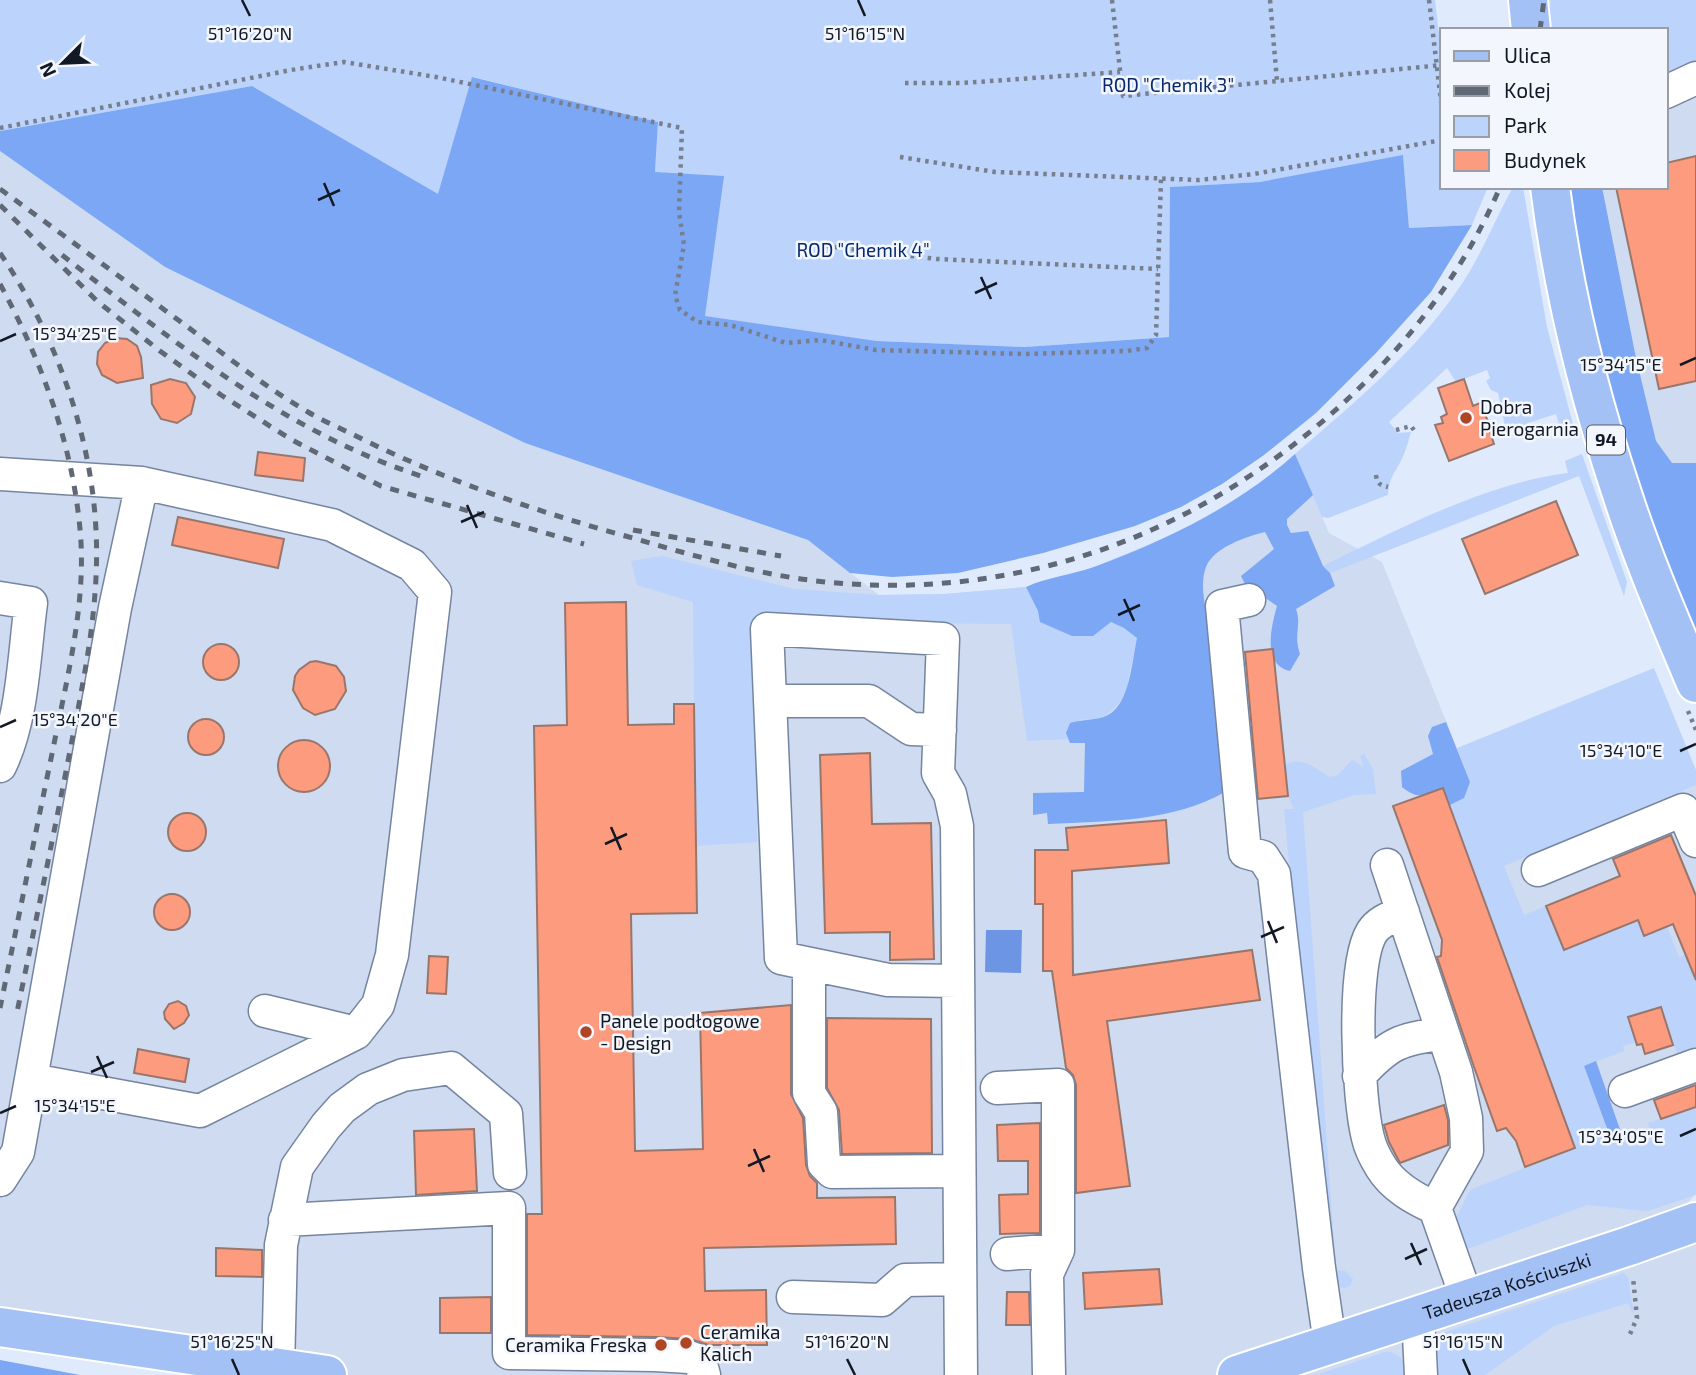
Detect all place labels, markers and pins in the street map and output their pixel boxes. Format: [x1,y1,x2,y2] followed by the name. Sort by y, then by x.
[1480,395,1579,440] place label: Dobra Pierogarnia
[1458,410,1474,426] marker: Dobra Pierogarnia
[600,1009,760,1054] place label: Panele podłogowe - Design
[578,1024,594,1040] marker: Panele podłogowe - Design
[700,1320,781,1365] place label: Ceramika Kalich
[505,1333,647,1356] place label: Ceramika Freska
[678,1335,694,1351] marker: Ceramika Kalich
[653,1337,669,1353] marker: Ceramika Freska

